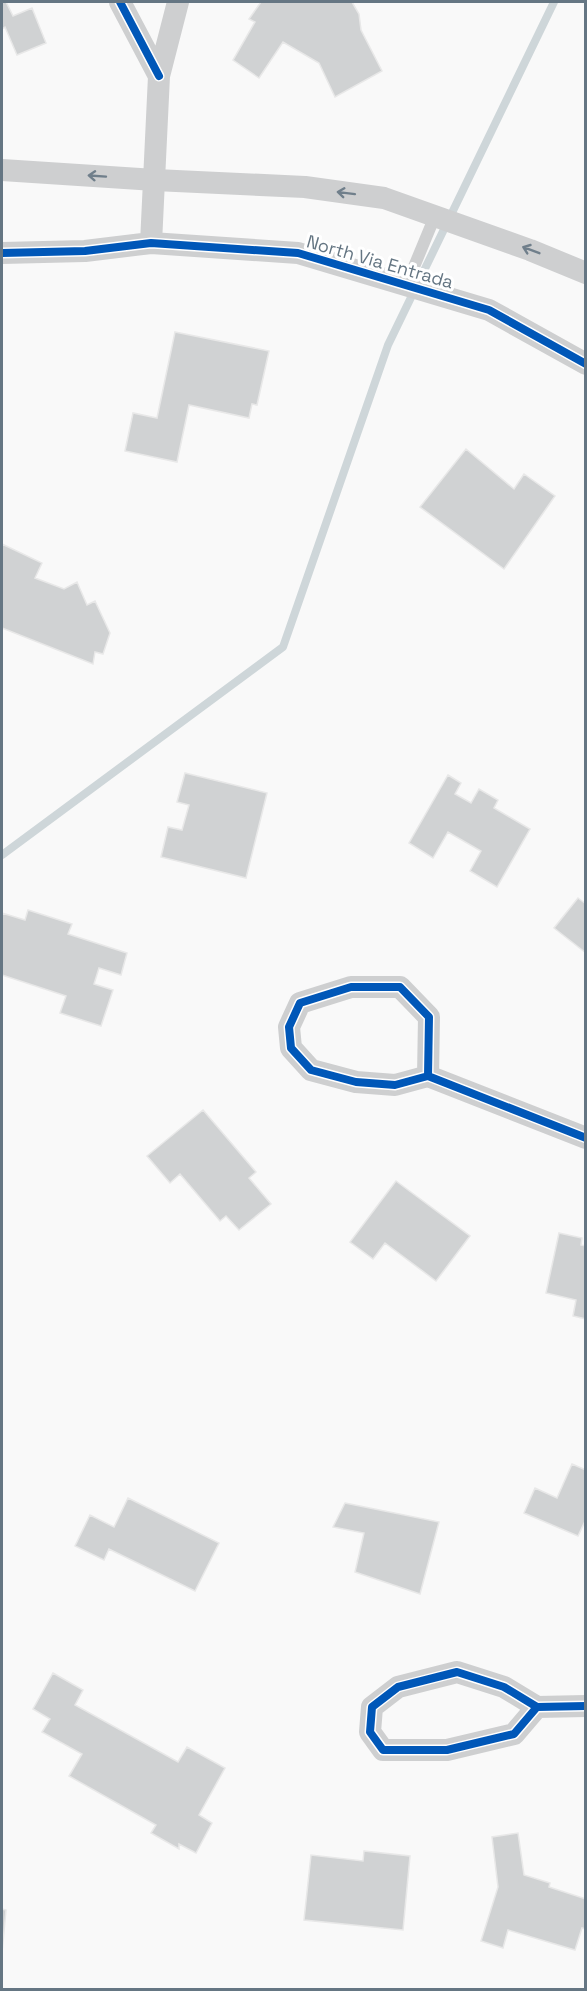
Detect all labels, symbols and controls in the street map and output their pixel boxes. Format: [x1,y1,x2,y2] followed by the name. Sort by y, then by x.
[87,171,107,182] one-way arrow
[336,187,356,198] one-way arrow
[304,230,456,293] street label: North Via Entrada
[523,244,541,255] one-way arrow

